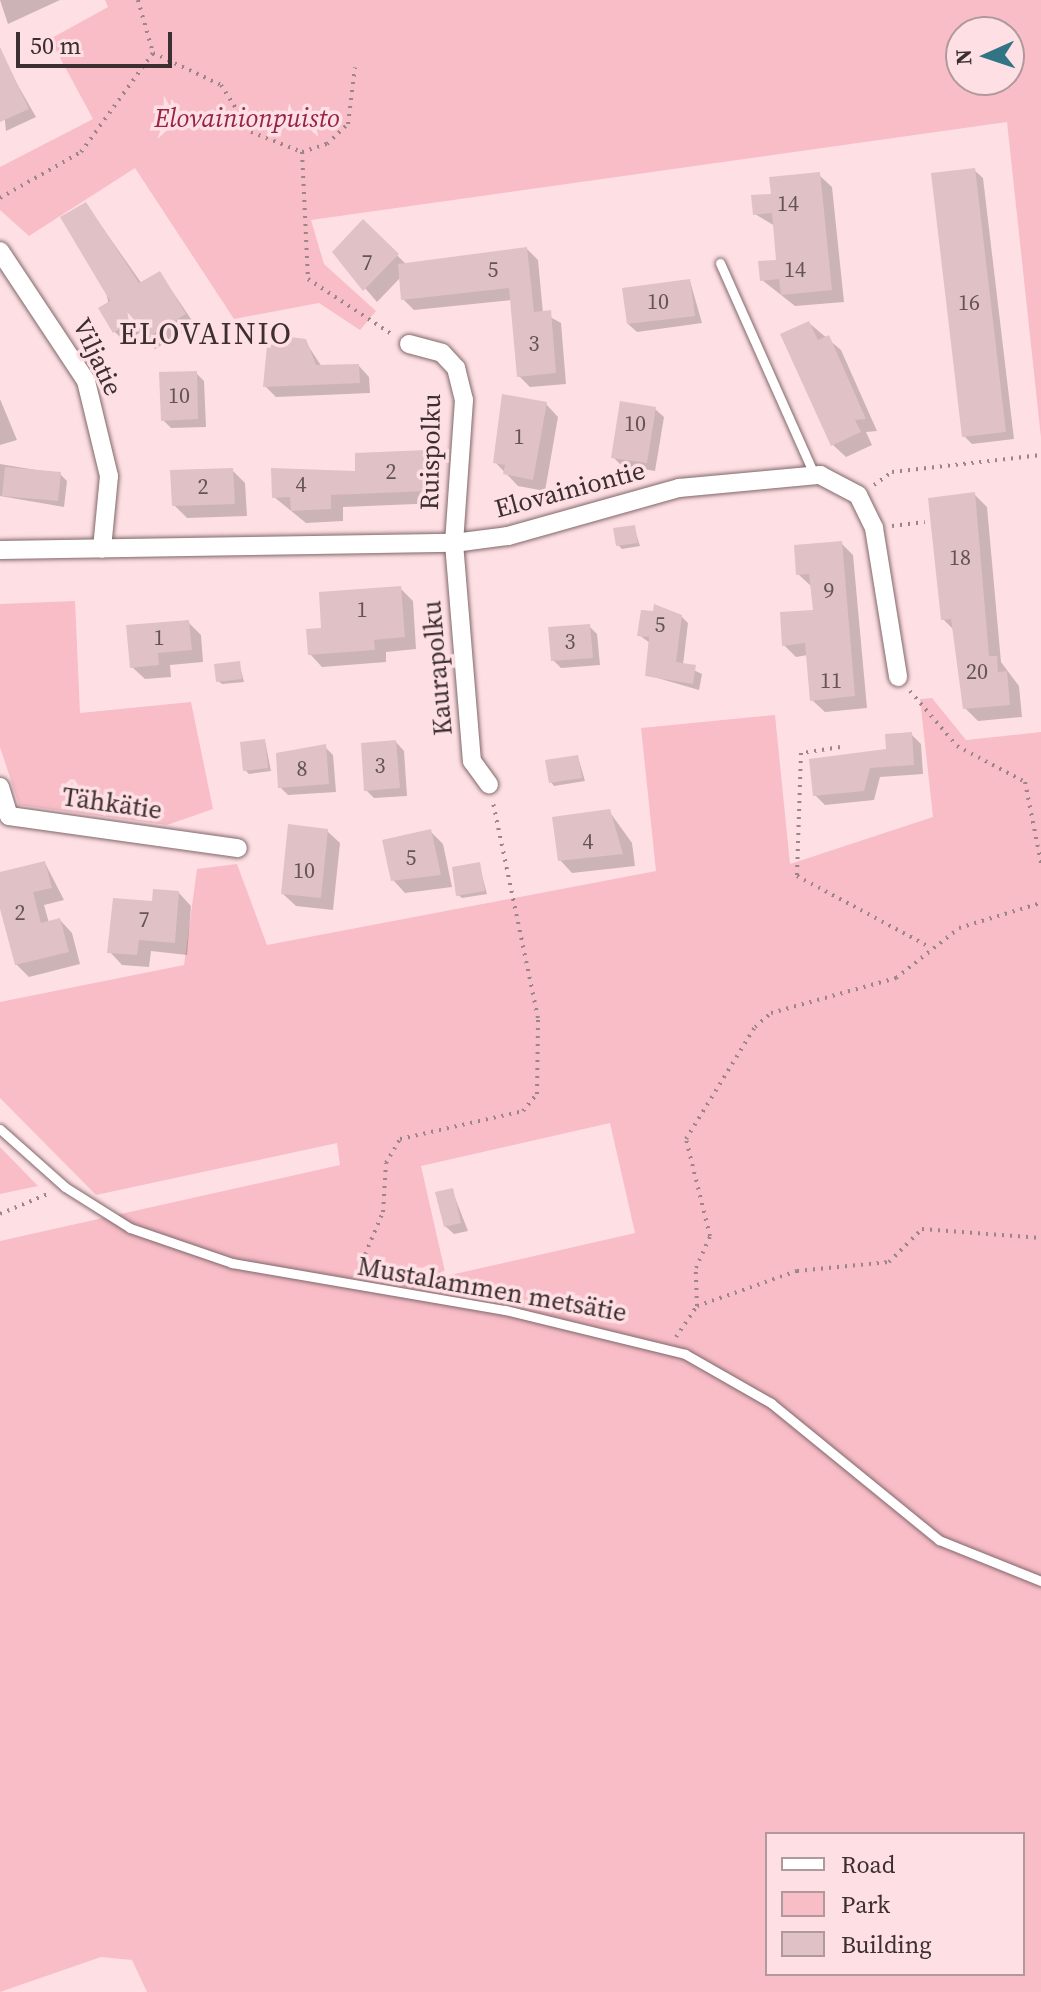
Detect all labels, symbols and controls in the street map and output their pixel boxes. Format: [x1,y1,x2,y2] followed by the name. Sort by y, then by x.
[20,16,176,66] scale bar
[945,16,1025,96] north arrow
[30,29,81,62] text: 50 m
[948,48,978,66] text: N
[154,103,340,135] park label: Elovainionpuisto
[777,191,799,217] house number: 14
[362,250,372,276] house number: 7
[488,257,498,283] house number: 5
[784,257,806,283] house number: 14
[647,289,669,315] house number: 10
[958,290,980,316] house number: 16
[66,313,128,401] street label: Viljatie
[119,316,293,352] district label: ELOVAINIO
[529,331,539,357] house number: 3
[168,383,190,409] house number: 10
[414,393,448,511] street label: Ruispolku
[624,411,646,437] house number: 10
[514,424,524,450] house number: 1
[491,455,649,525] street label: Elovainiontie
[386,459,396,485] house number: 2
[296,472,306,498] house number: 4
[198,474,208,500] house number: 2
[949,545,971,571] house number: 18
[824,578,834,604] house number: 9
[357,597,367,623] house number: 1
[417,599,459,737] street label: Kaurapolku
[655,612,665,638] house number: 5
[154,625,164,651] house number: 1
[565,629,575,655] house number: 3
[966,659,988,685] house number: 20
[820,668,842,694] house number: 11
[375,753,385,779] house number: 3
[297,756,307,782] house number: 8
[60,782,164,826] street label: Tähkätie
[583,829,593,855] house number: 4
[406,845,416,871] house number: 5
[293,858,315,884] house number: 10
[15,900,25,926] house number: 2
[139,907,149,933] house number: 7
[355,1251,629,1329] street label: Mustalammen metsätie
[765,1832,1025,1976] legend
[841,1848,895,1881] text: Road
[841,1888,890,1921] text: Park
[841,1928,932,1961] text: Building

